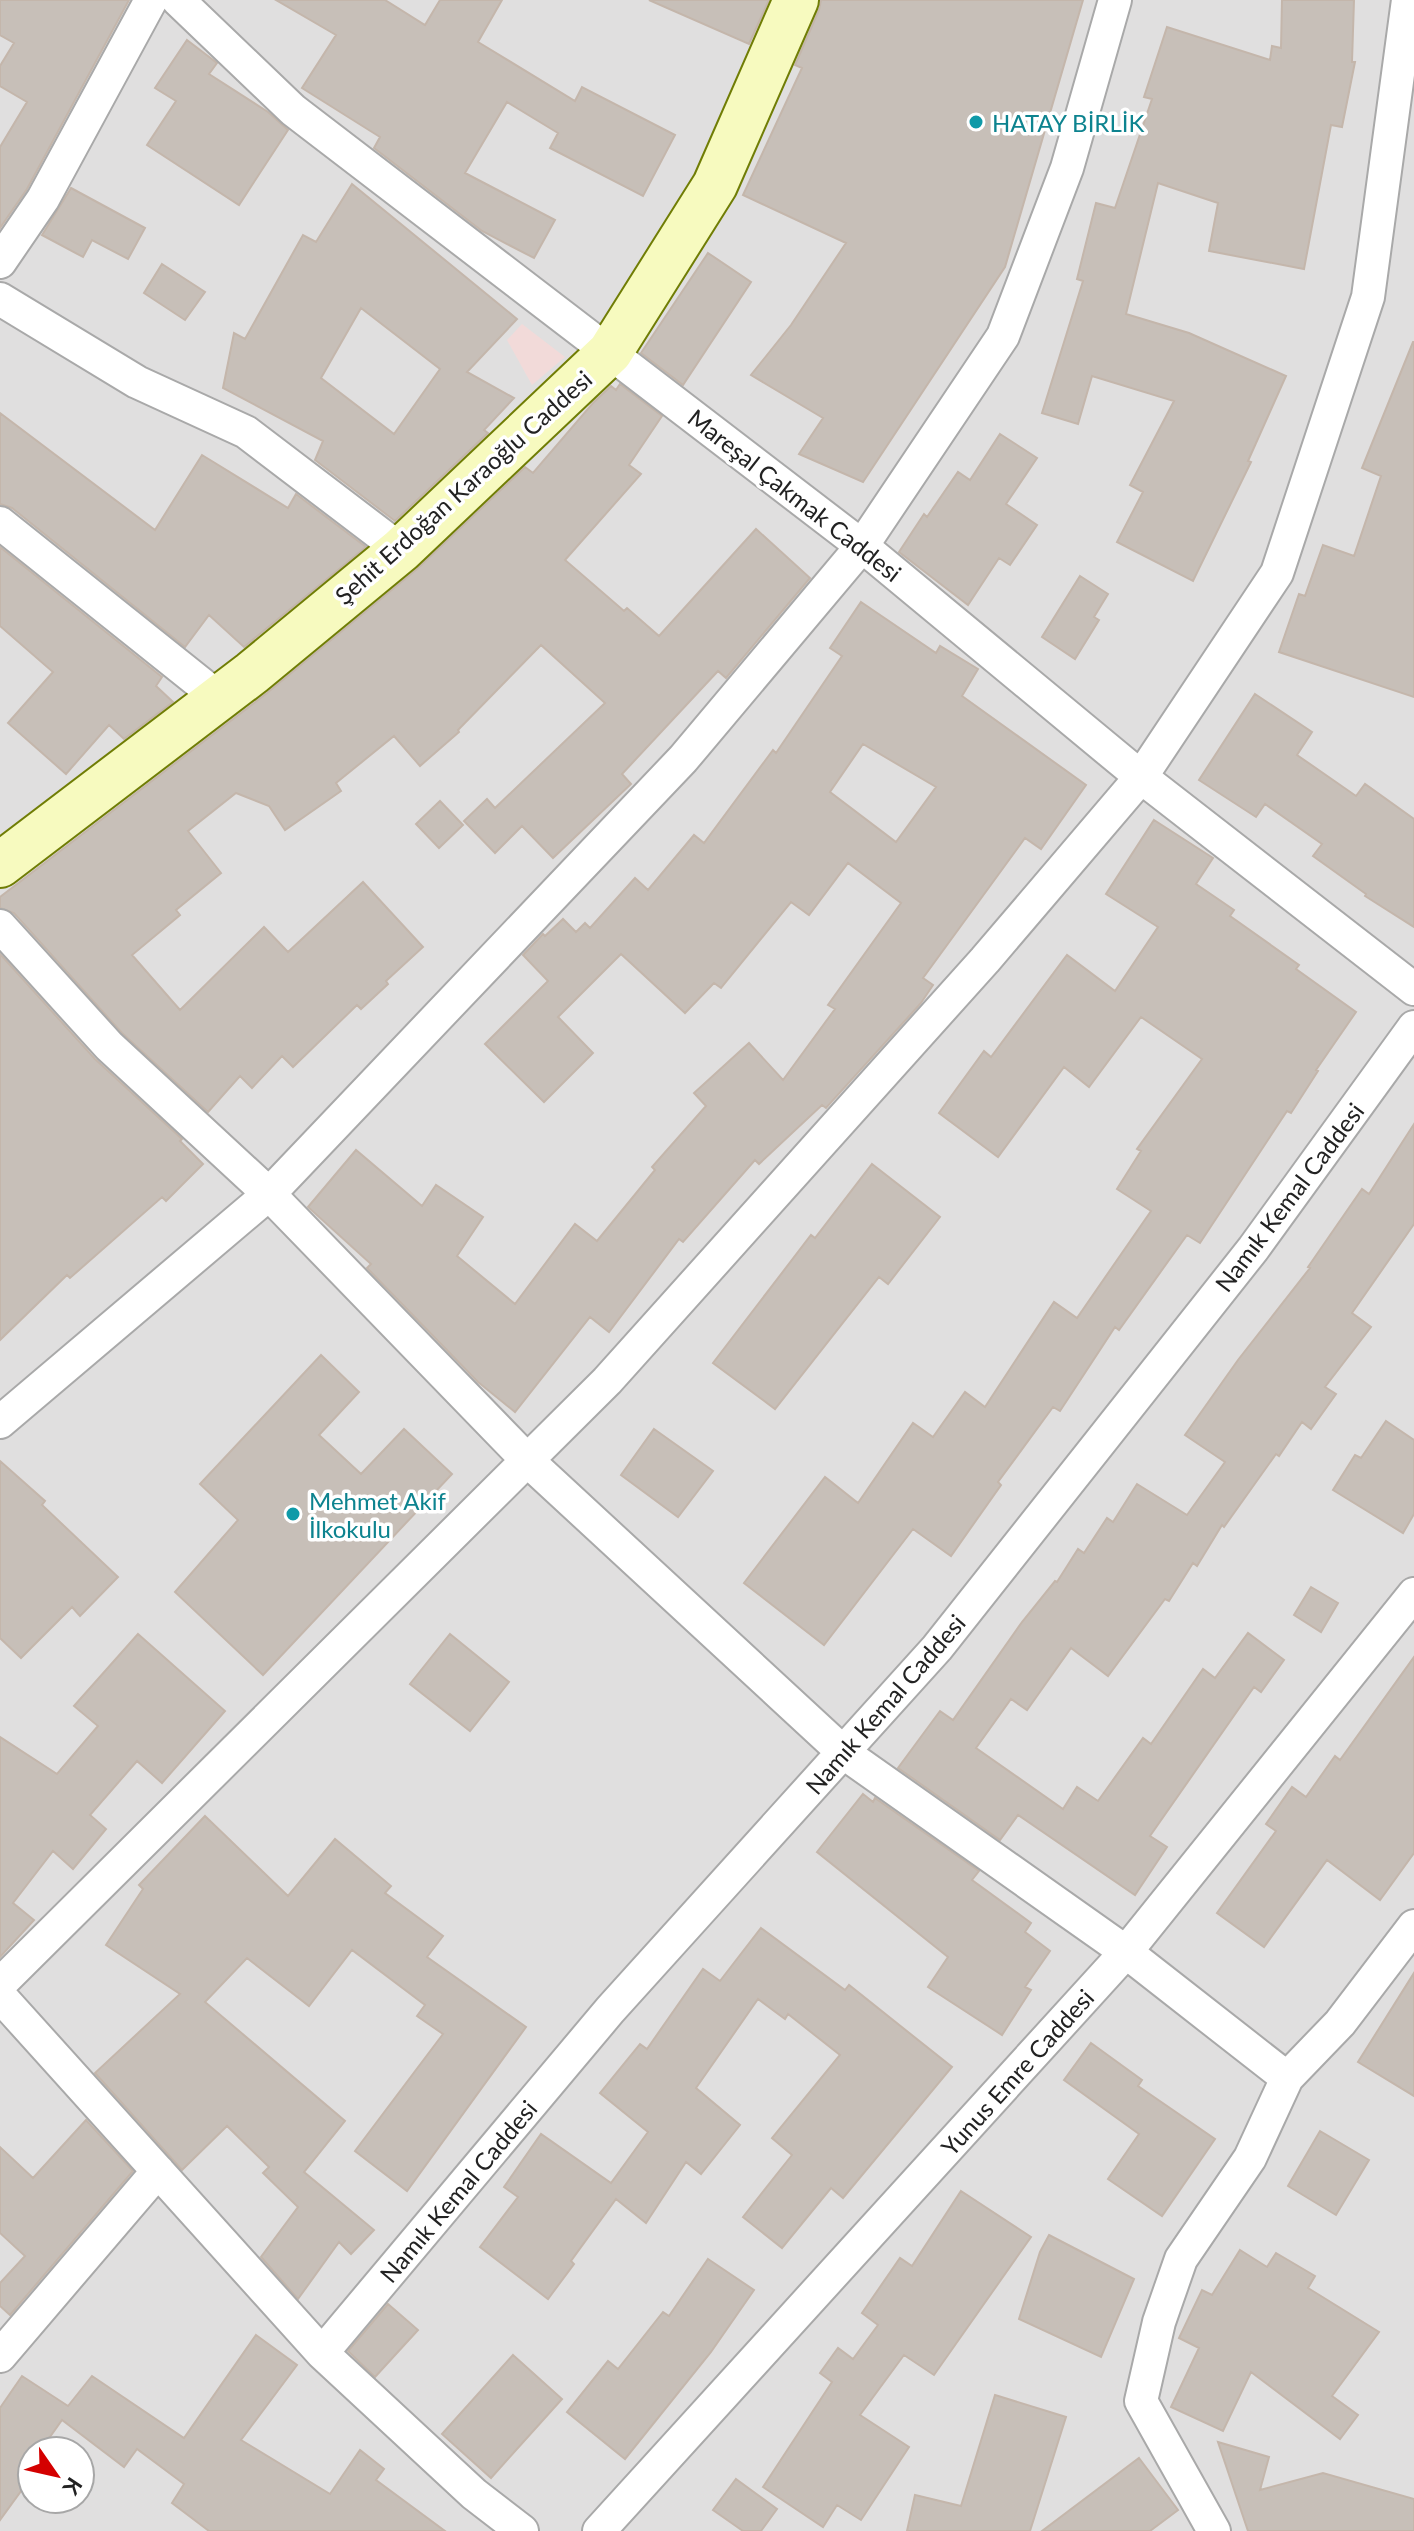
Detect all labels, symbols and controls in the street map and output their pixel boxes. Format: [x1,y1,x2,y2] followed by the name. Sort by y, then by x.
[992,108,1144,137] place label: HATAY BİRLİK
[967,113,985,131] marker: HATAY BİRLİK
[329,364,597,610] street label: Şehit Erdoğan Karaoğlu Caddesi
[683,403,907,587] street label: Mareşal Çakmak Caddesi
[1209,1097,1369,1297] street label: Namık Kemal Caddesi
[309,1486,446,1543] place label: Mehmet Akif İlkokulu
[284,1505,302,1523] marker: Mehmet Akif İlkokulu
[799,1608,971,1800] street label: Namık Kemal Caddesi
[935,1983,1099,2161] street label: Yunus Emre Caddesi
[373,2094,543,2288] street label: Namık Kemal Caddesi
[16,2435,96,2515] north arrow
[57,2473,88,2501] text: K

